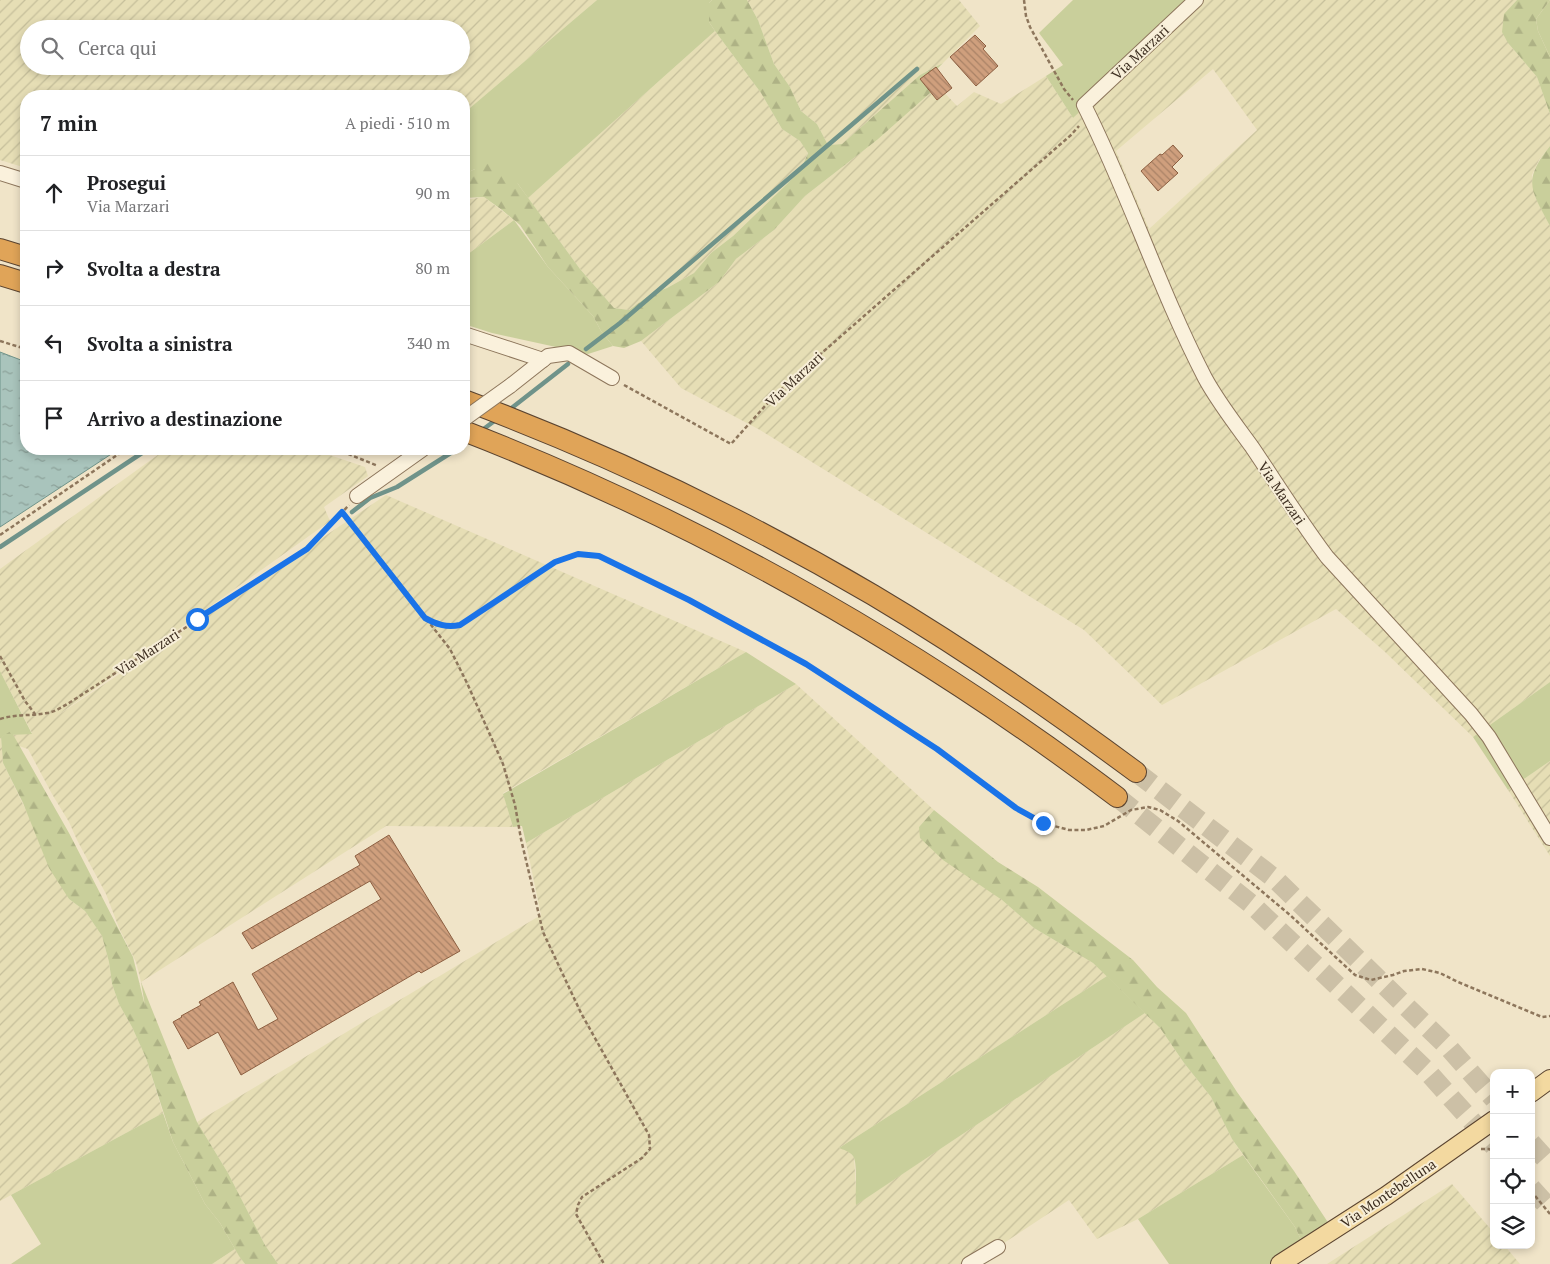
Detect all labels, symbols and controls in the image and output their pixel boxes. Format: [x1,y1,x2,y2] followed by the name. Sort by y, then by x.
[20,20,470,75] search box
[1107,20,1173,84] street label: Via Marzari
[38,34,66,62] icon: search
[78,35,157,60] text: Cerca qui
[40,109,97,137] text: 7 min
[345,112,450,134] text: A piedi · 510 m
[87,170,166,195] text: Prosegui
[40,179,68,207] icon: ahead
[415,182,450,204] text: 90 m
[87,195,170,217] text: Via Marzari
[40,254,68,282] icon: right
[87,256,221,281] text: Svolta a destra
[415,257,450,279] text: 80 m
[40,329,68,357] icon: left
[87,331,233,356] text: Svolta a sinistra
[407,332,450,354] text: 340 m
[761,347,827,411] street label: Via Marzari
[40,404,68,432] icon: arrive
[87,406,282,431] text: Arrivo a destinazione
[1254,458,1310,528] street label: Via Marzari
[186,608,209,631] route start
[111,624,183,680] street label: Via Marzari
[1032,812,1055,835] route end
[1490,1069,1535,1249] map controls
[1490,1069,1535,1114] button: +
[1490,1114,1535,1159] button: −
[1337,1154,1439,1232] street label: Via Montebelluna
[1490,1159,1535,1204] button: locate
[1490,1204,1535,1249] button: layers

